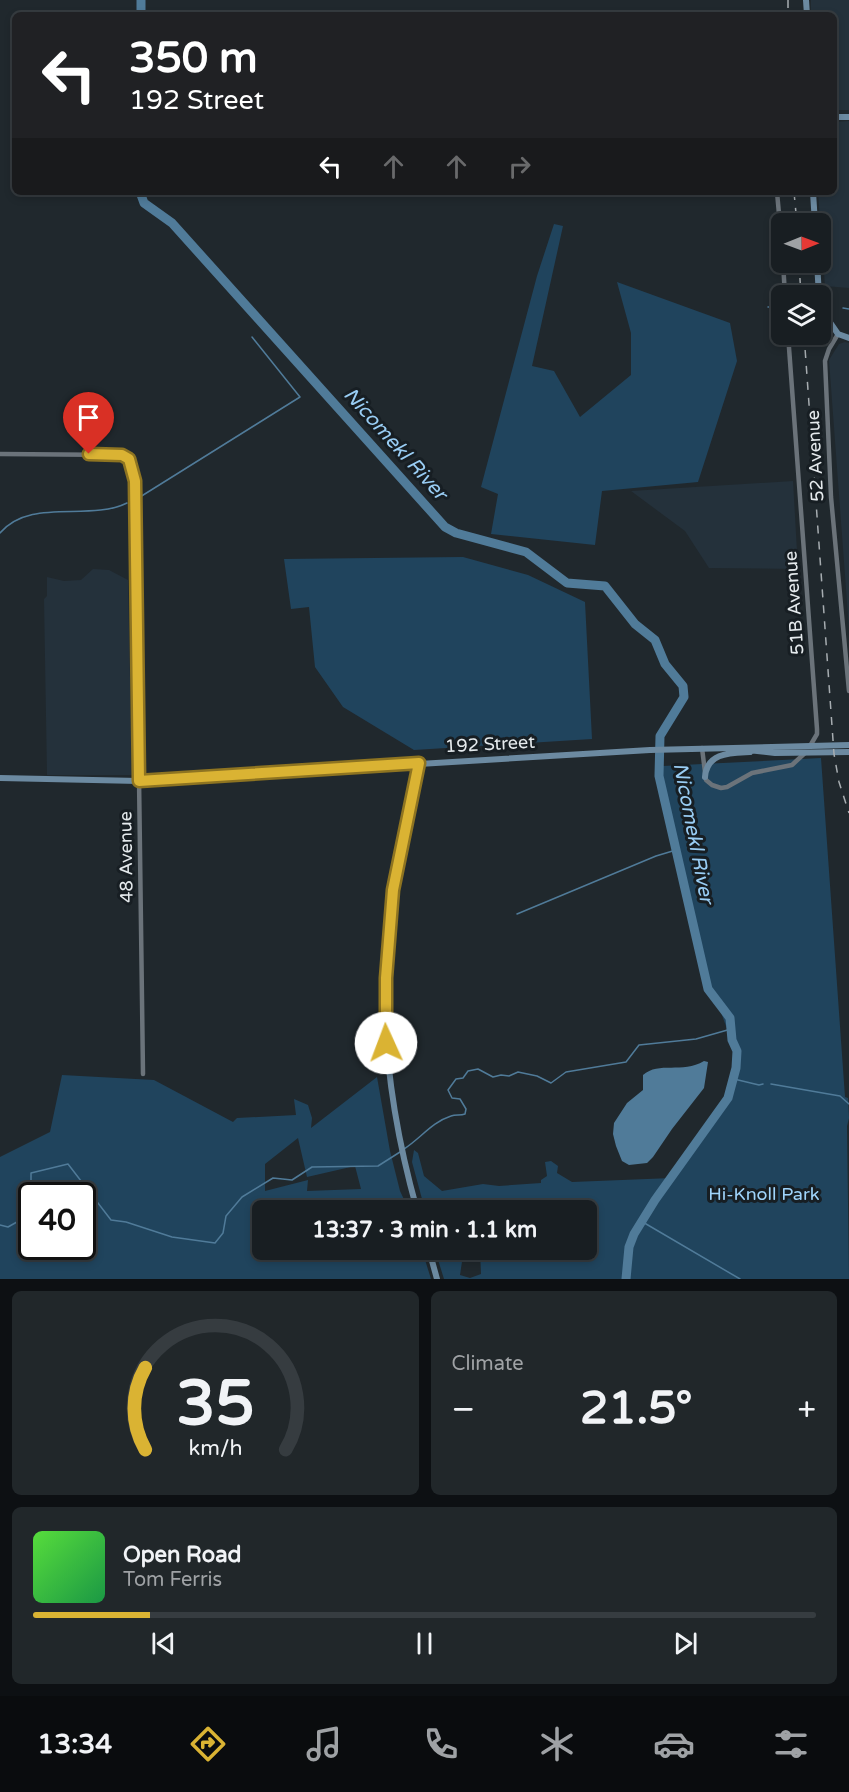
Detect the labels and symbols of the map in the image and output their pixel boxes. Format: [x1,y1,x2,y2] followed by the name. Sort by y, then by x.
[771,213,831,273] north arrow
[338,383,453,507] water label: Nicomekl River
[63,392,114,454] pin
[802,410,828,502] street label: 52 Avenue
[779,550,809,656] street label: 51B Avenue
[444,731,536,757] street label: 192 Street
[668,761,719,908] water label: Nicomekl River
[114,811,138,903] street label: 48 Avenue
[354,1011,418,1075] position arrow
[18,1182,96,1260] speed limit sign: 40
[708,1183,820,1205] park label: Hi-Knoll Park

